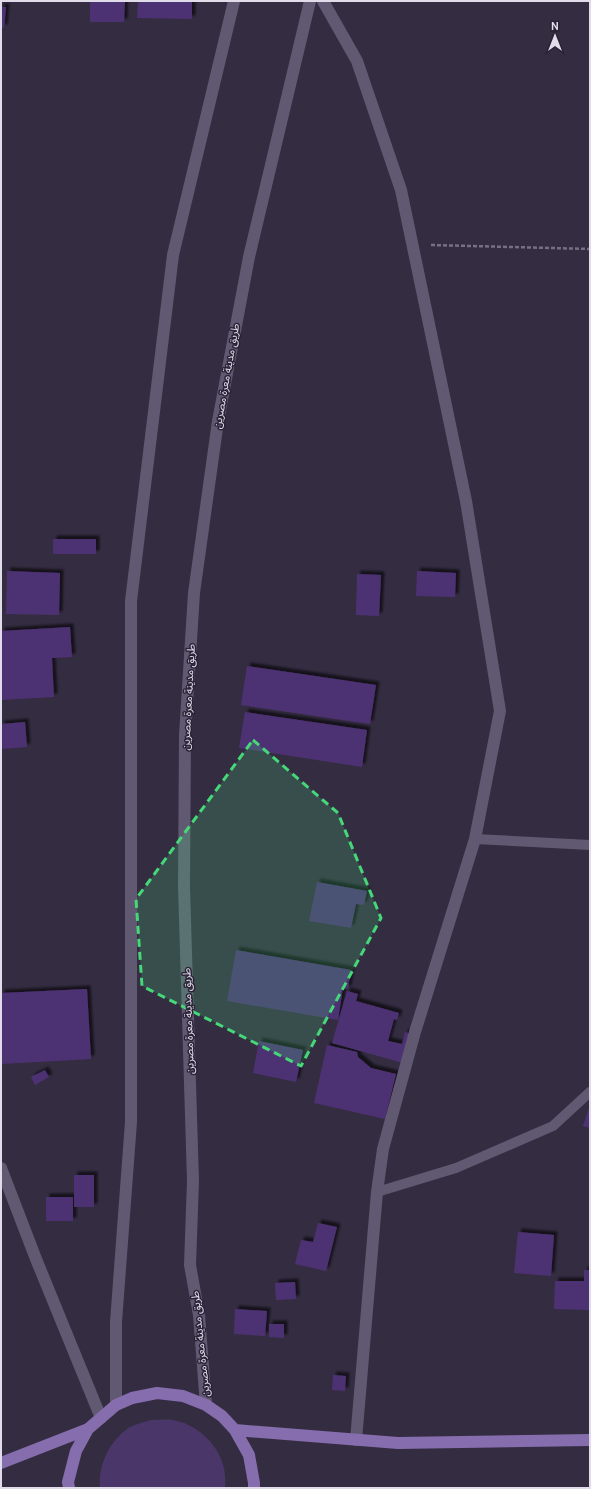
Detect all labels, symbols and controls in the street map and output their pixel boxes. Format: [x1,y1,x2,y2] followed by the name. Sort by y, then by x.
[535,16,575,56] north arrow
[551,19,559,33] text: N
[210,322,242,430] street label: طريق مدينة معرة مصرين
[178,643,198,751] street label: طريق مدينة معرة مصرين
[179,968,197,1074] street label: طريق مدينة معرة مصرين
[187,1290,213,1398] street label: طريق مدينة معرة مصرين

